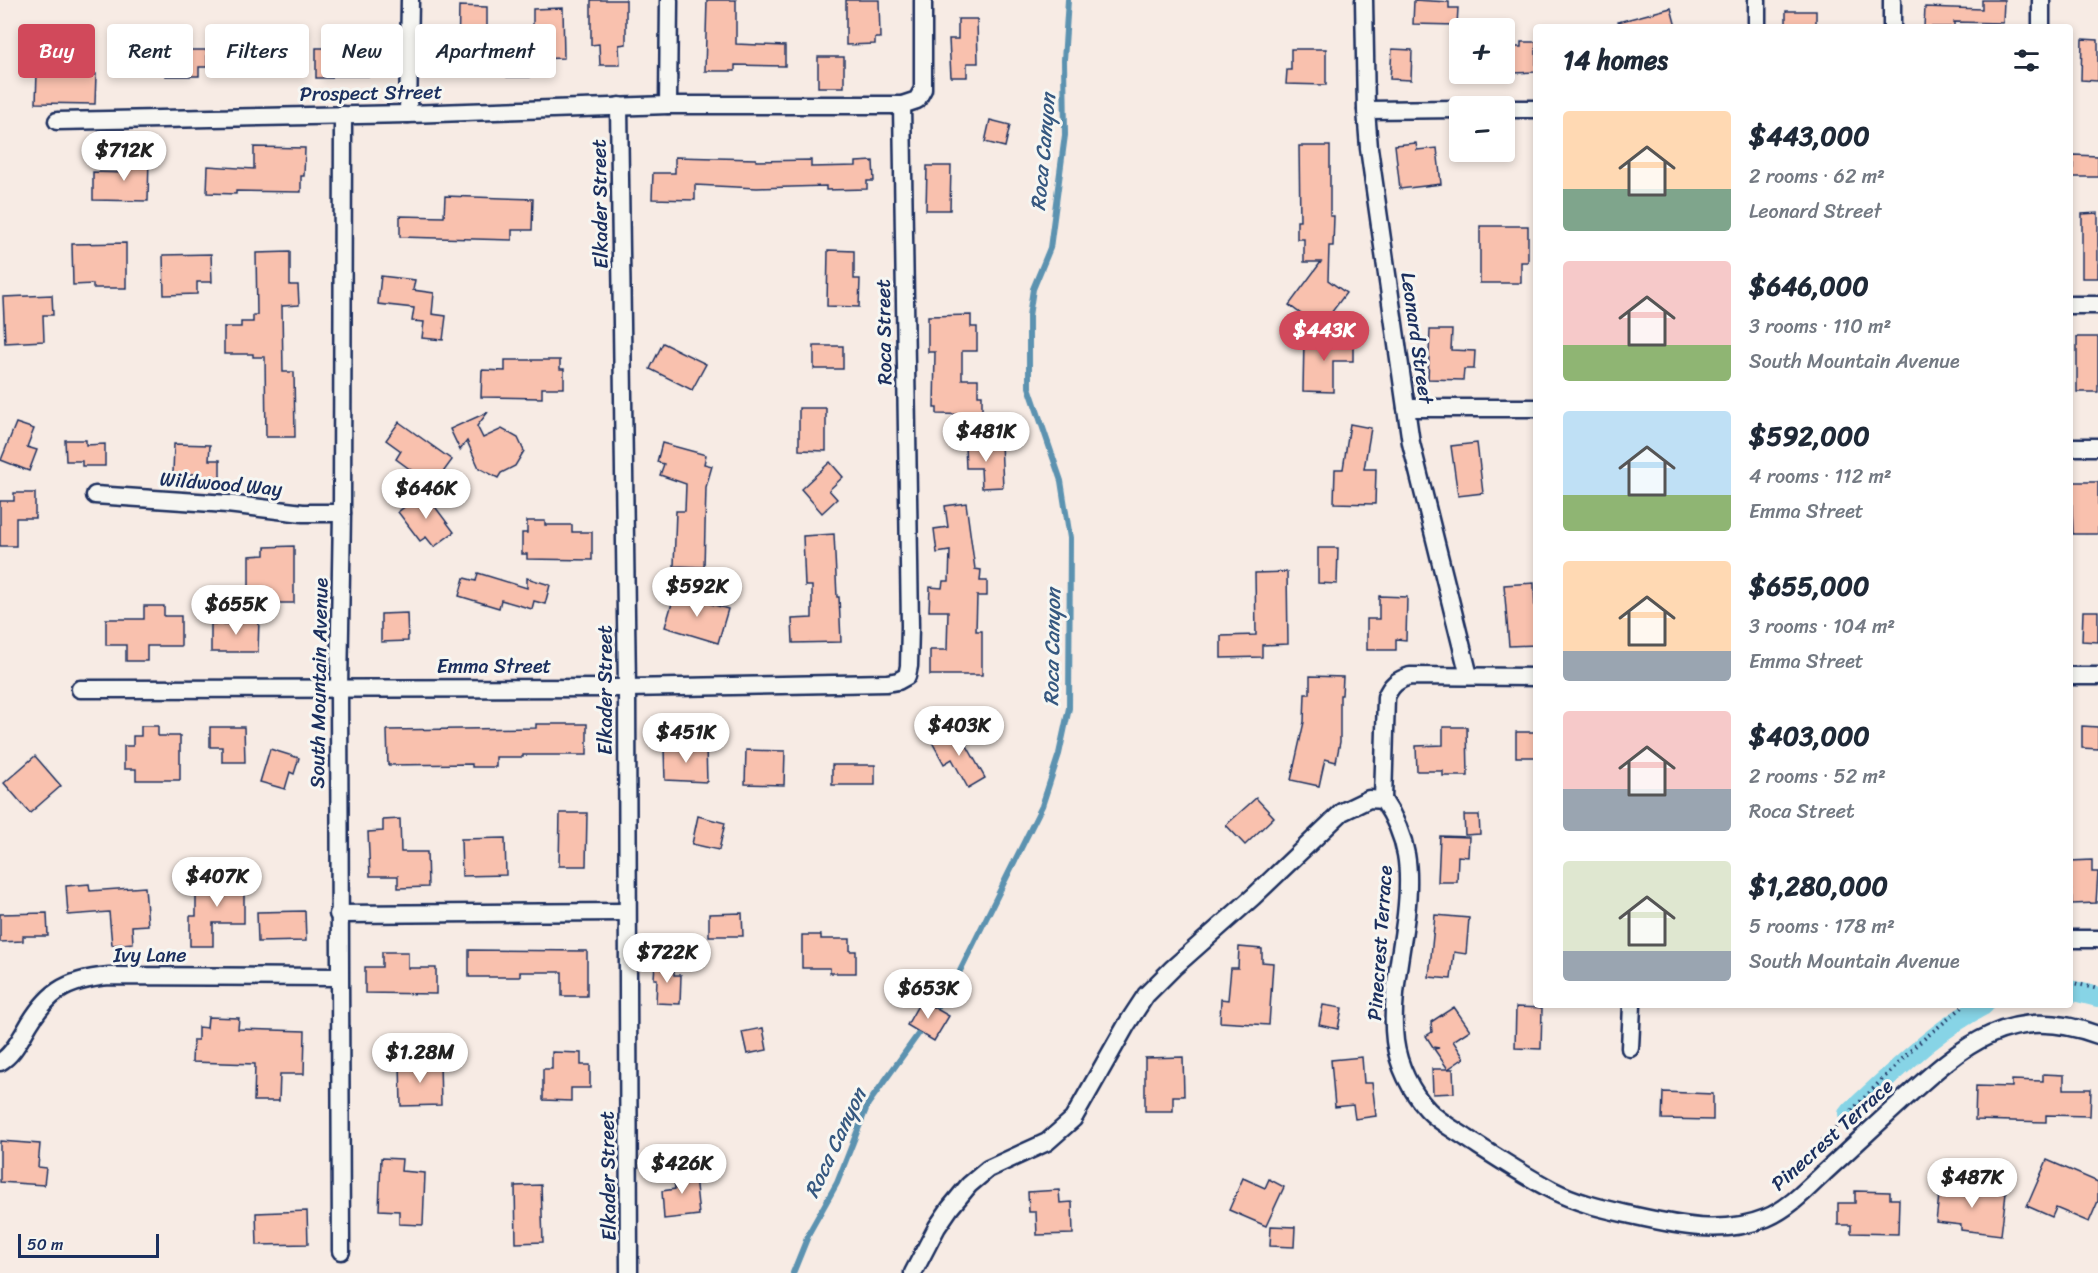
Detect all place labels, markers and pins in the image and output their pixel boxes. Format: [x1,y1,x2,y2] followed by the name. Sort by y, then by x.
[82,131,166,182] pin: $712K
[1282,311,1366,362] pin: $443K
[944,412,1028,463] pin: $481K
[384,469,468,520] pin: $646K
[655,567,739,618] pin: $592K
[194,585,278,636] pin: $655K
[917,706,1001,757] pin: $403K
[644,713,728,764] pin: $451K
[175,857,259,908] pin: $407K
[625,933,709,984] pin: $722K
[886,969,970,1020] pin: $653K
[371,1033,469,1084] pin: $1.28M
[640,1144,724,1195] pin: $426K
[1930,1158,2014,1209] pin: $487K

